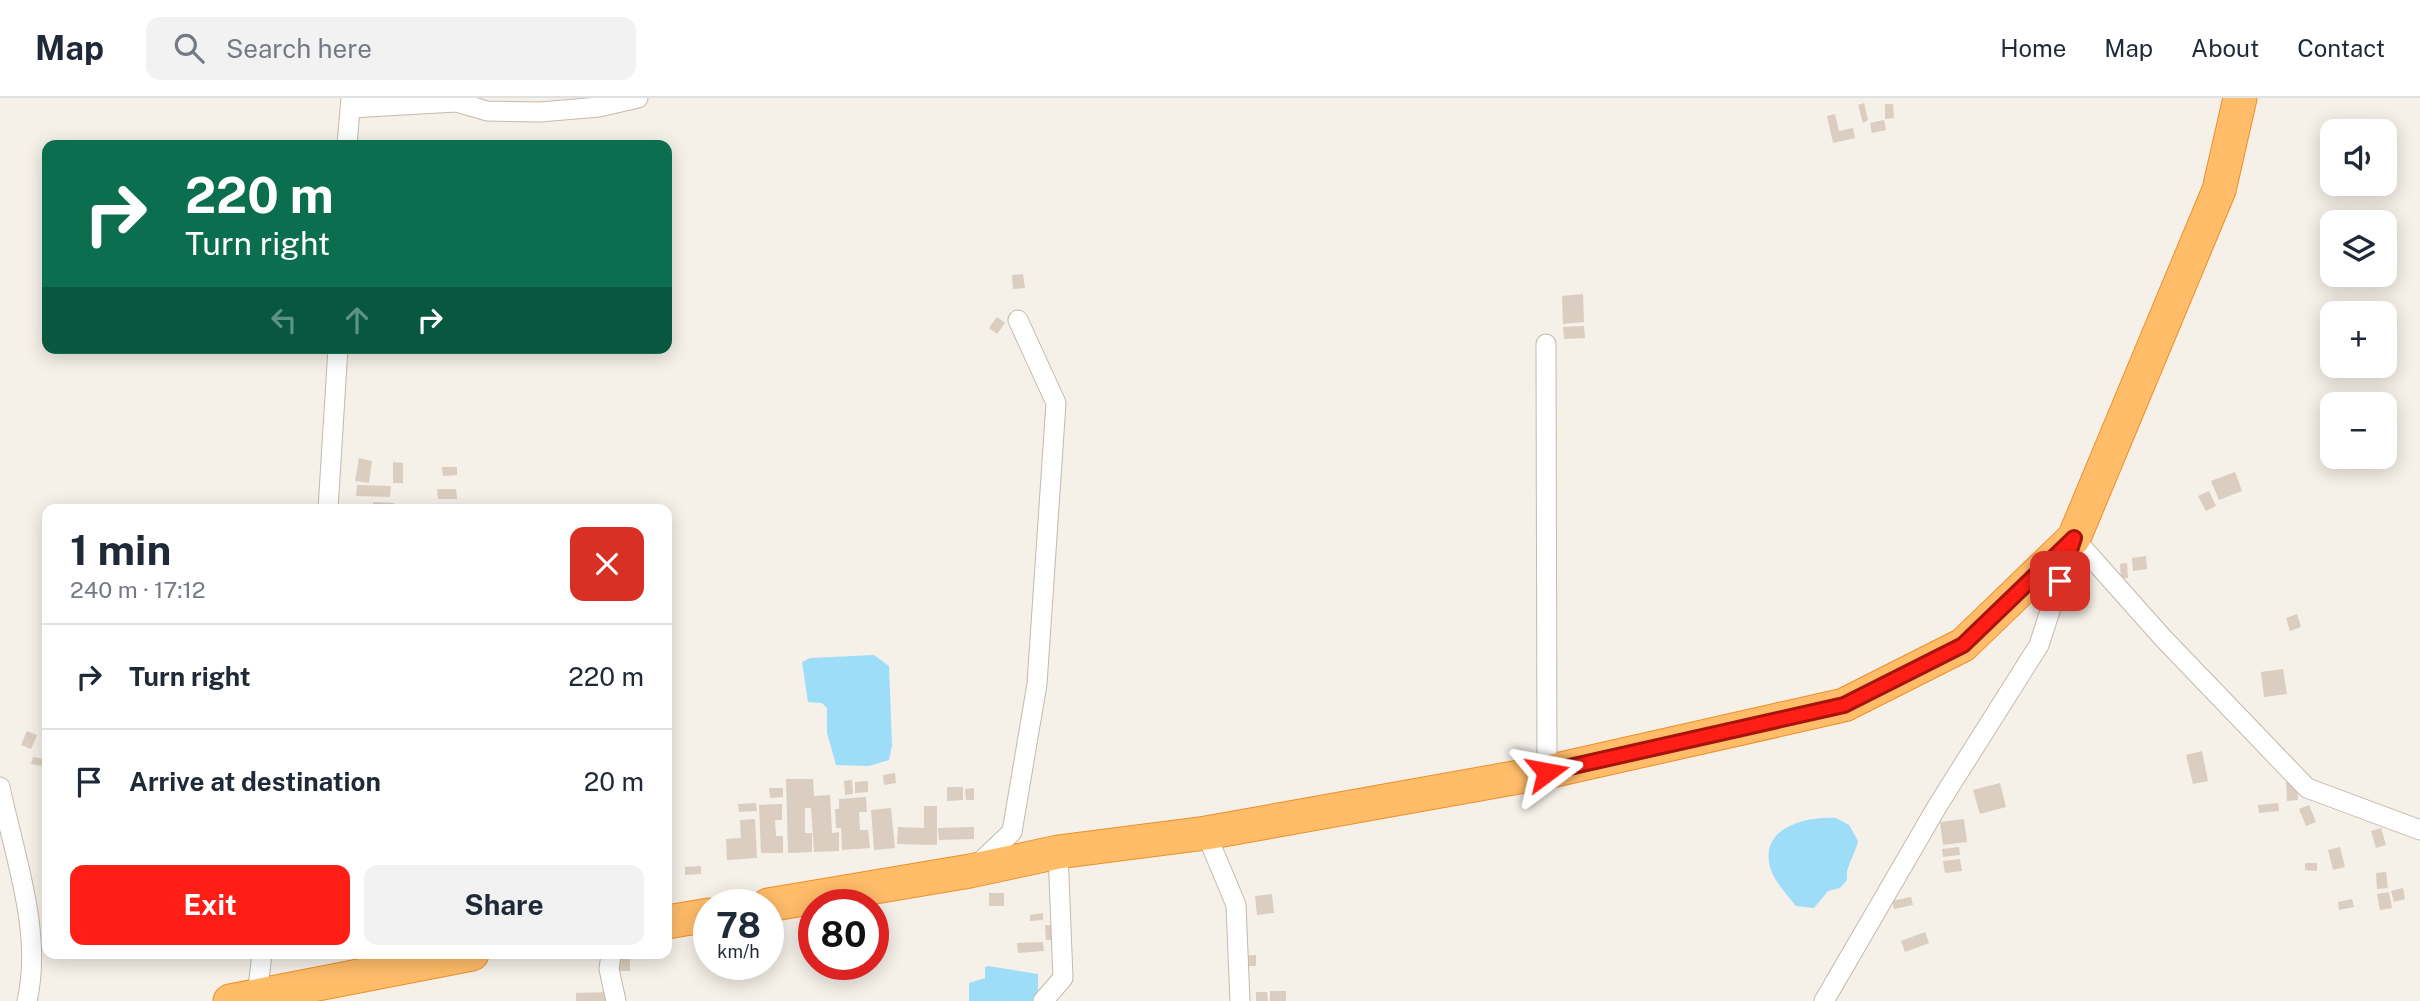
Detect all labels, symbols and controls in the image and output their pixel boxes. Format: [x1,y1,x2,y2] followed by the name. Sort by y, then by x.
[146,17,636,80] search box
[35,29,104,67] text: Map
[170,29,208,67] icon: search
[226,33,372,64] text: Search here
[2000,34,2066,62] text: Home
[2104,34,2153,62] text: Map
[2191,34,2259,62] text: About
[2297,34,2385,62] text: Contact
[2320,119,2397,469] map controls
[2320,119,2397,196] button: sound
[185,166,334,224] text: 220 m
[70,168,161,259] icon: right
[2320,210,2397,287] button: layers
[185,225,330,262] text: Turn right
[265,301,303,339] icon: left
[338,301,376,339] icon: ahead
[411,301,449,339] icon: right
[2320,301,2397,378] button: +
[2320,392,2397,469] button: −
[70,525,171,574] text: 1 min
[570,527,644,601] button: close
[2030,551,2090,611] pin
[2041,562,2079,600] icon: arrive
[70,576,205,603] text: 240 m · 17:12
[70,658,108,696] icon: right
[129,661,251,692] text: Turn right
[568,661,644,692] text: 220 m
[1510,735,1584,809] position arrow
[70,763,108,801] icon: arrive
[129,766,381,797] text: Arrive at destination
[584,766,644,797] text: 20 m
[70,865,350,945] button: Exit
[364,865,644,945] button: Share
[798,889,889,980] speed limit sign: 80
[716,905,761,946] text: 78
[717,941,760,962] text: km/h

